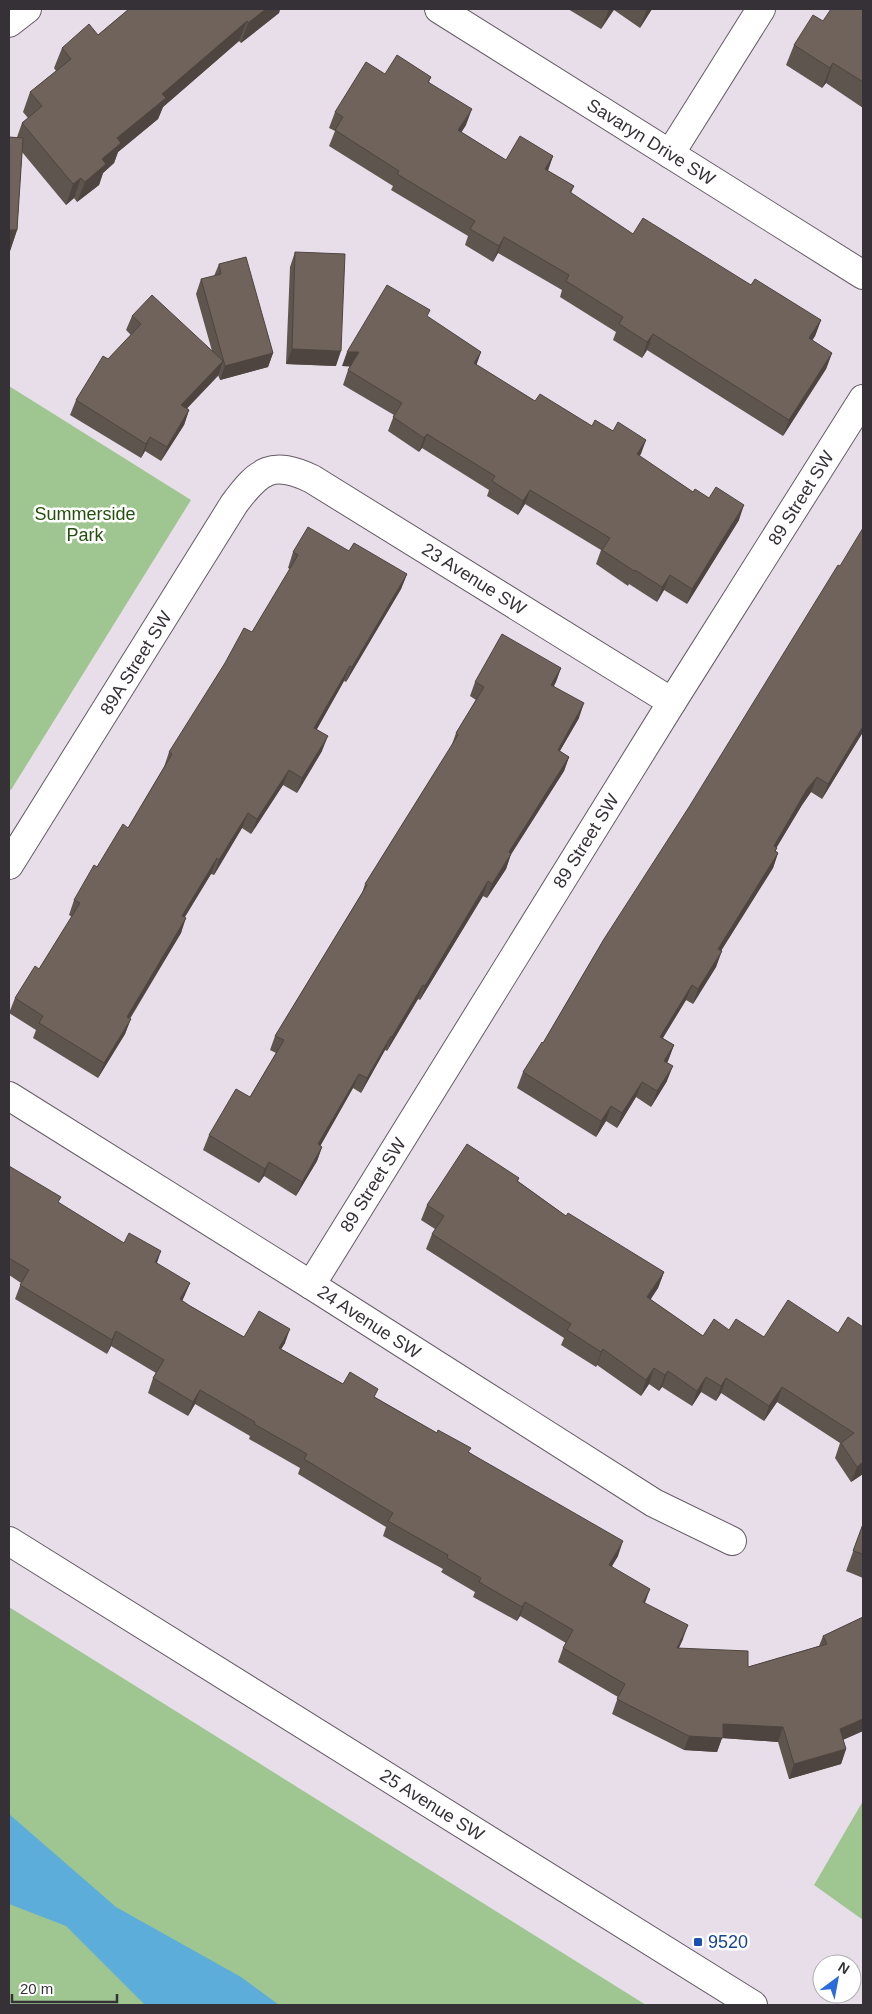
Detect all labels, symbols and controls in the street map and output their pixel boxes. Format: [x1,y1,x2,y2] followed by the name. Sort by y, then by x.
[583,95,719,189] street label: Savaryn Drive SW
[764,447,838,549] street label: 89 Street SW
[34,504,136,545] park label: Summerside Park
[418,539,530,619] street label: 23 Avenue SW
[96,608,176,718] street label: 89A Street SW
[549,790,623,892] street label: 89 Street SW
[336,1134,410,1236] street label: 89 Street SW
[314,1281,424,1363] street label: 24 Avenue SW
[376,1765,488,1845] street label: 25 Avenue SW
[708,1932,748,1952] place label: 9520
[692,1936,704,1948] marker: 9520
[812,1954,862,2004] north arrow
[835,1959,852,1977] text: N
[12,1972,118,2004] scale bar
[20,1980,53,1997] text: 20 m

